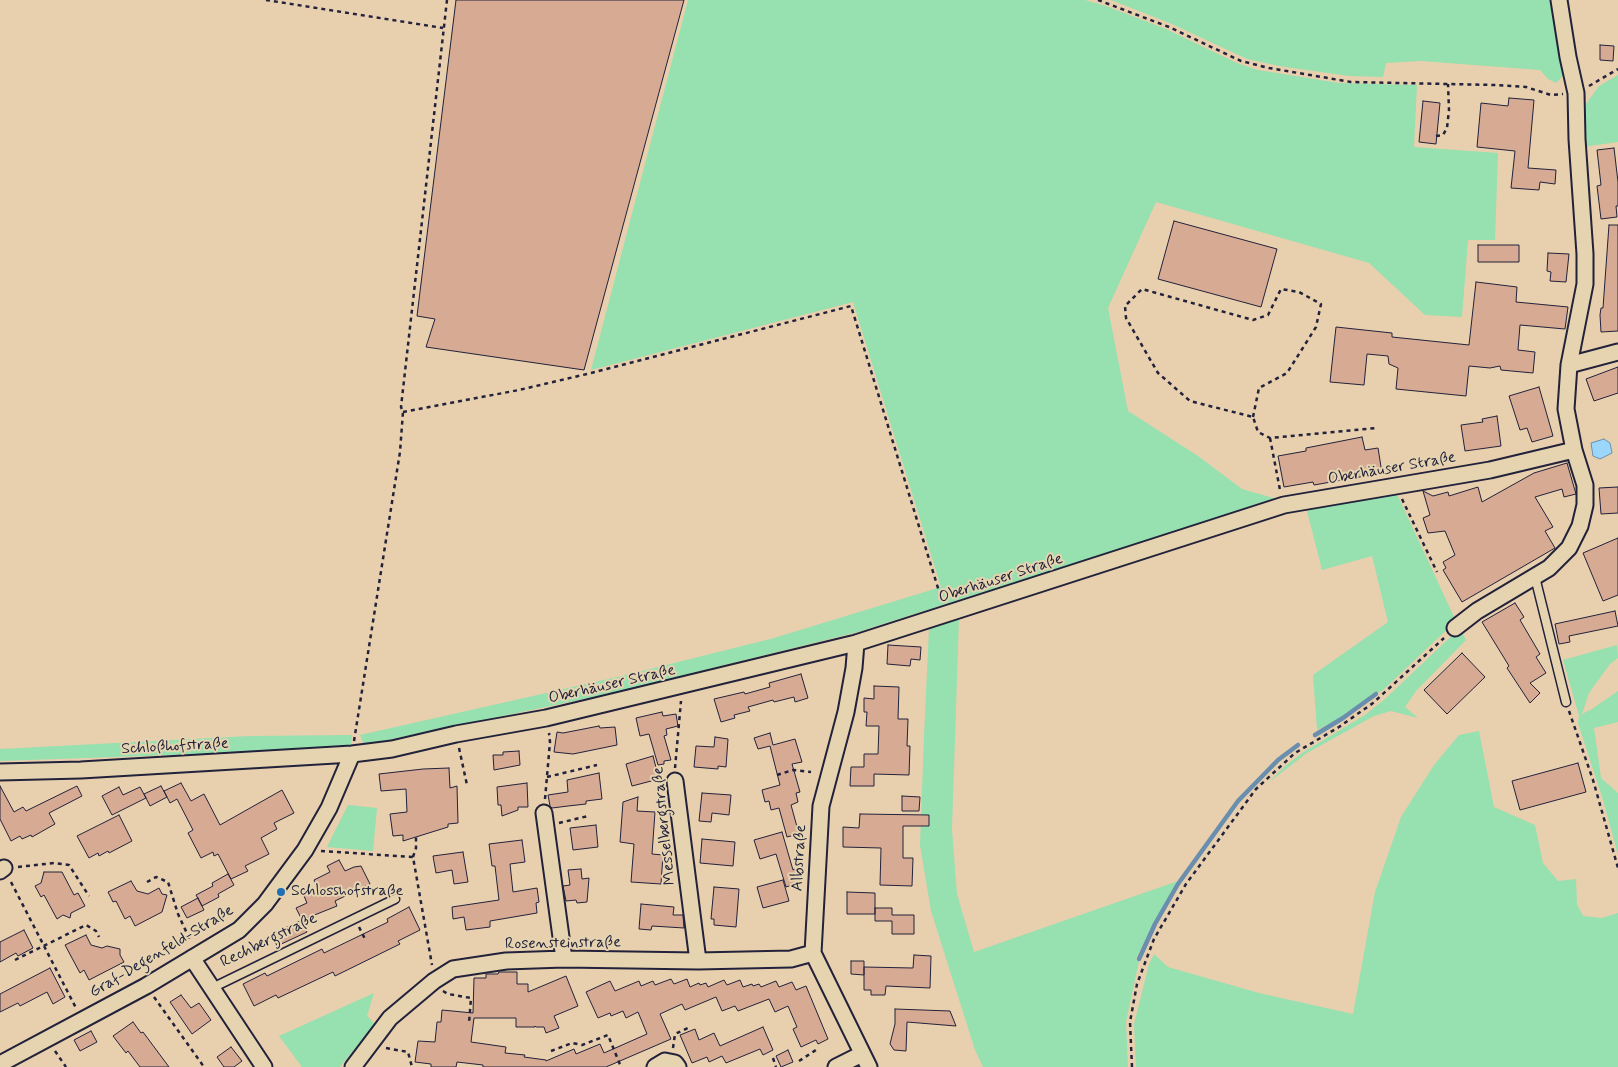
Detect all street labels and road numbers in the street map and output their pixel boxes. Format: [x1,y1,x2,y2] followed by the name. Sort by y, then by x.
[1327,448,1457,490] street label: Oberhäuser Straße
[936,550,1066,608] street label: Oberhäuser Straße
[547,661,677,709] street label: Oberhäuser Straße
[121,735,229,759] street label: Schloßhofstraße
[649,766,681,886] street label: Messelbergstraße
[789,824,811,892] street label: Albstraße
[86,901,238,1003] street label: Graf-Degenfeld-Straße
[217,909,321,973] street label: Rechbergstraße
[505,933,621,955] street label: Rosensteinstraße

